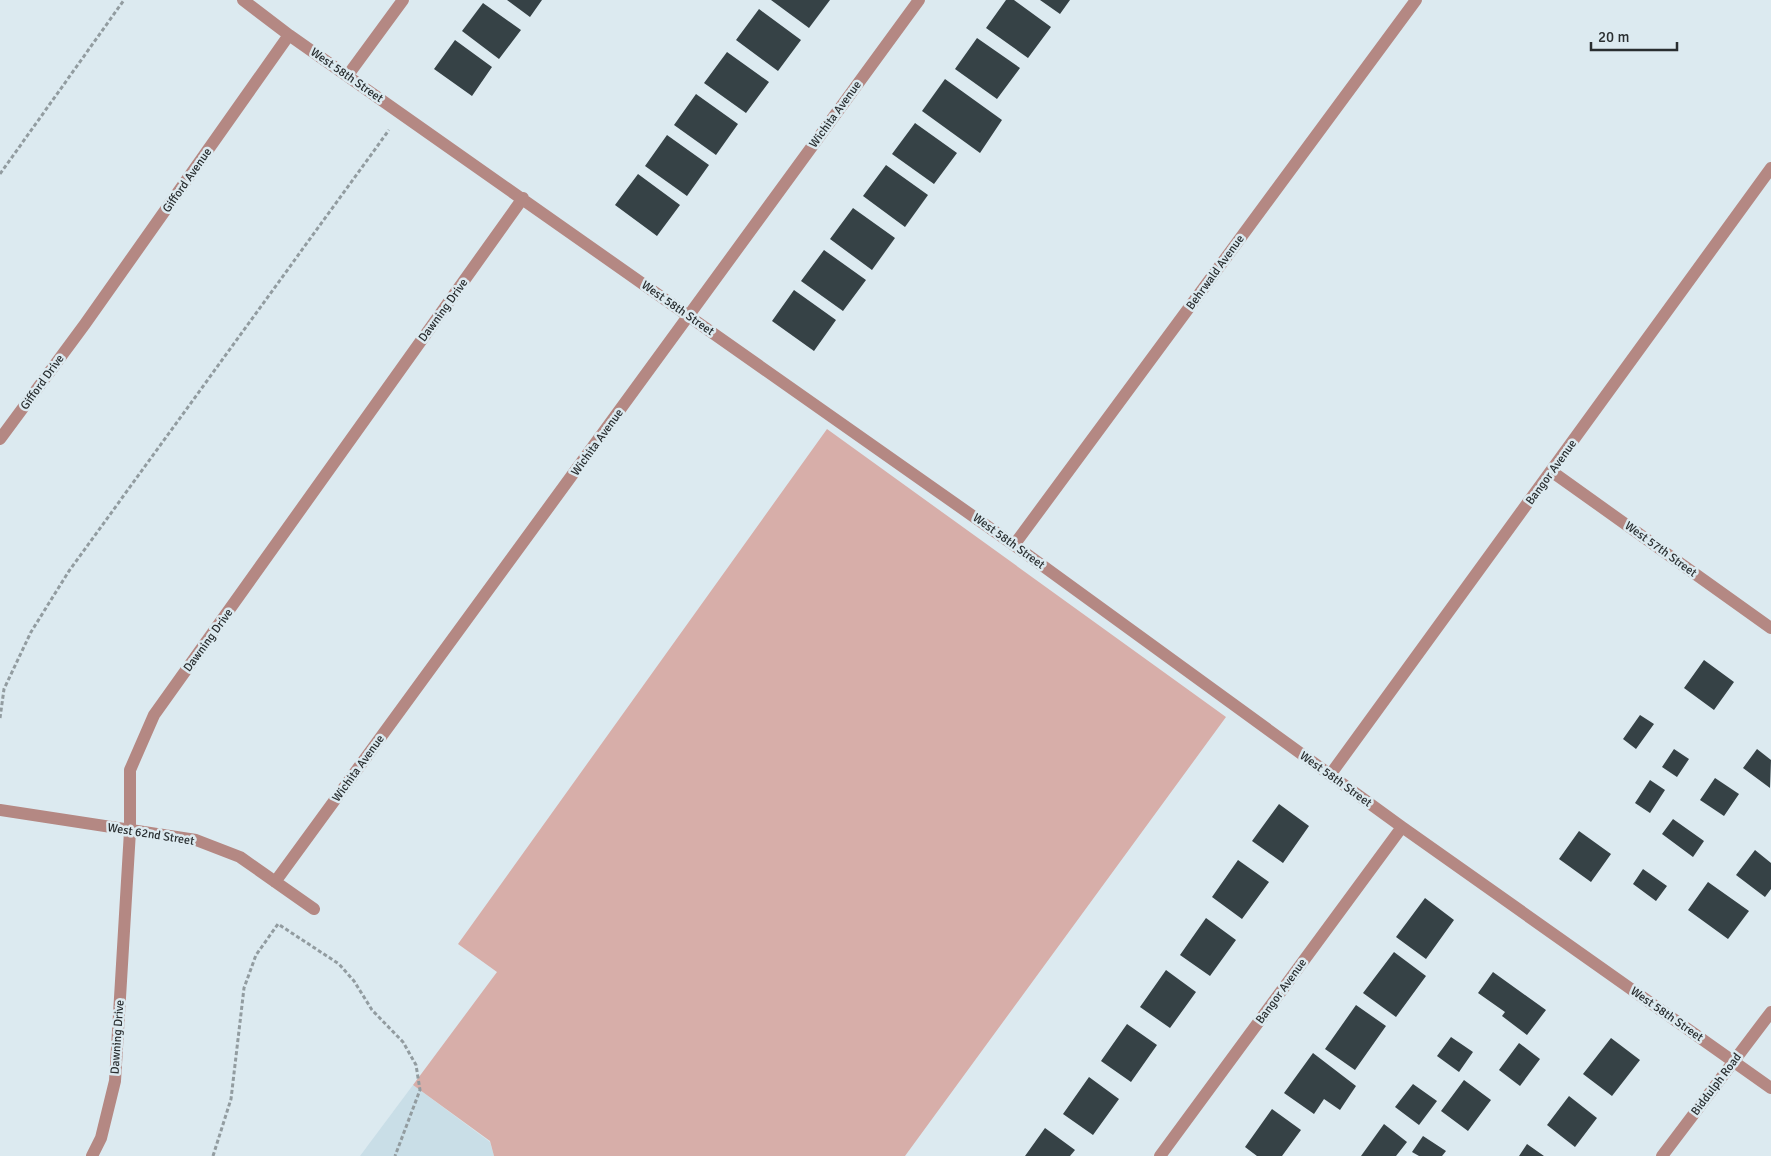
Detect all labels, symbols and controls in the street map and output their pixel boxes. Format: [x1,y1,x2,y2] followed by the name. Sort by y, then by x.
[1591,20,1677,52] scale bar
[1598,28,1629,46] text: 20 m
[307,45,386,106] street label: West 58th Street
[806,78,865,151] street label: Wichita Avenue
[160,145,215,216] street label: Gifford Avenue
[1183,232,1248,313] street label: Behrwald Avenue
[415,276,471,345] street label: Dawning Drive
[638,278,717,339] street label: West 58th Street
[17,352,68,413] street label: Gifford Drive
[568,406,627,479] street label: Wichita Avenue
[1523,437,1580,508] street label: Bangor Avenue
[970,510,1048,573] street label: West 58th Street
[1622,518,1700,581] street label: West 57th Street
[180,606,236,675] street label: Dawning Drive
[329,732,388,805] street label: Wichita Avenue
[1297,748,1375,811] street label: West 58th Street
[106,820,195,849] street label: West 62nd Street
[1253,956,1310,1027] street label: Bangor Avenue
[1627,984,1706,1045] street label: West 58th Street
[107,999,128,1075] street label: Dawning Drive
[1688,1050,1745,1119] street label: Biddulph Road

